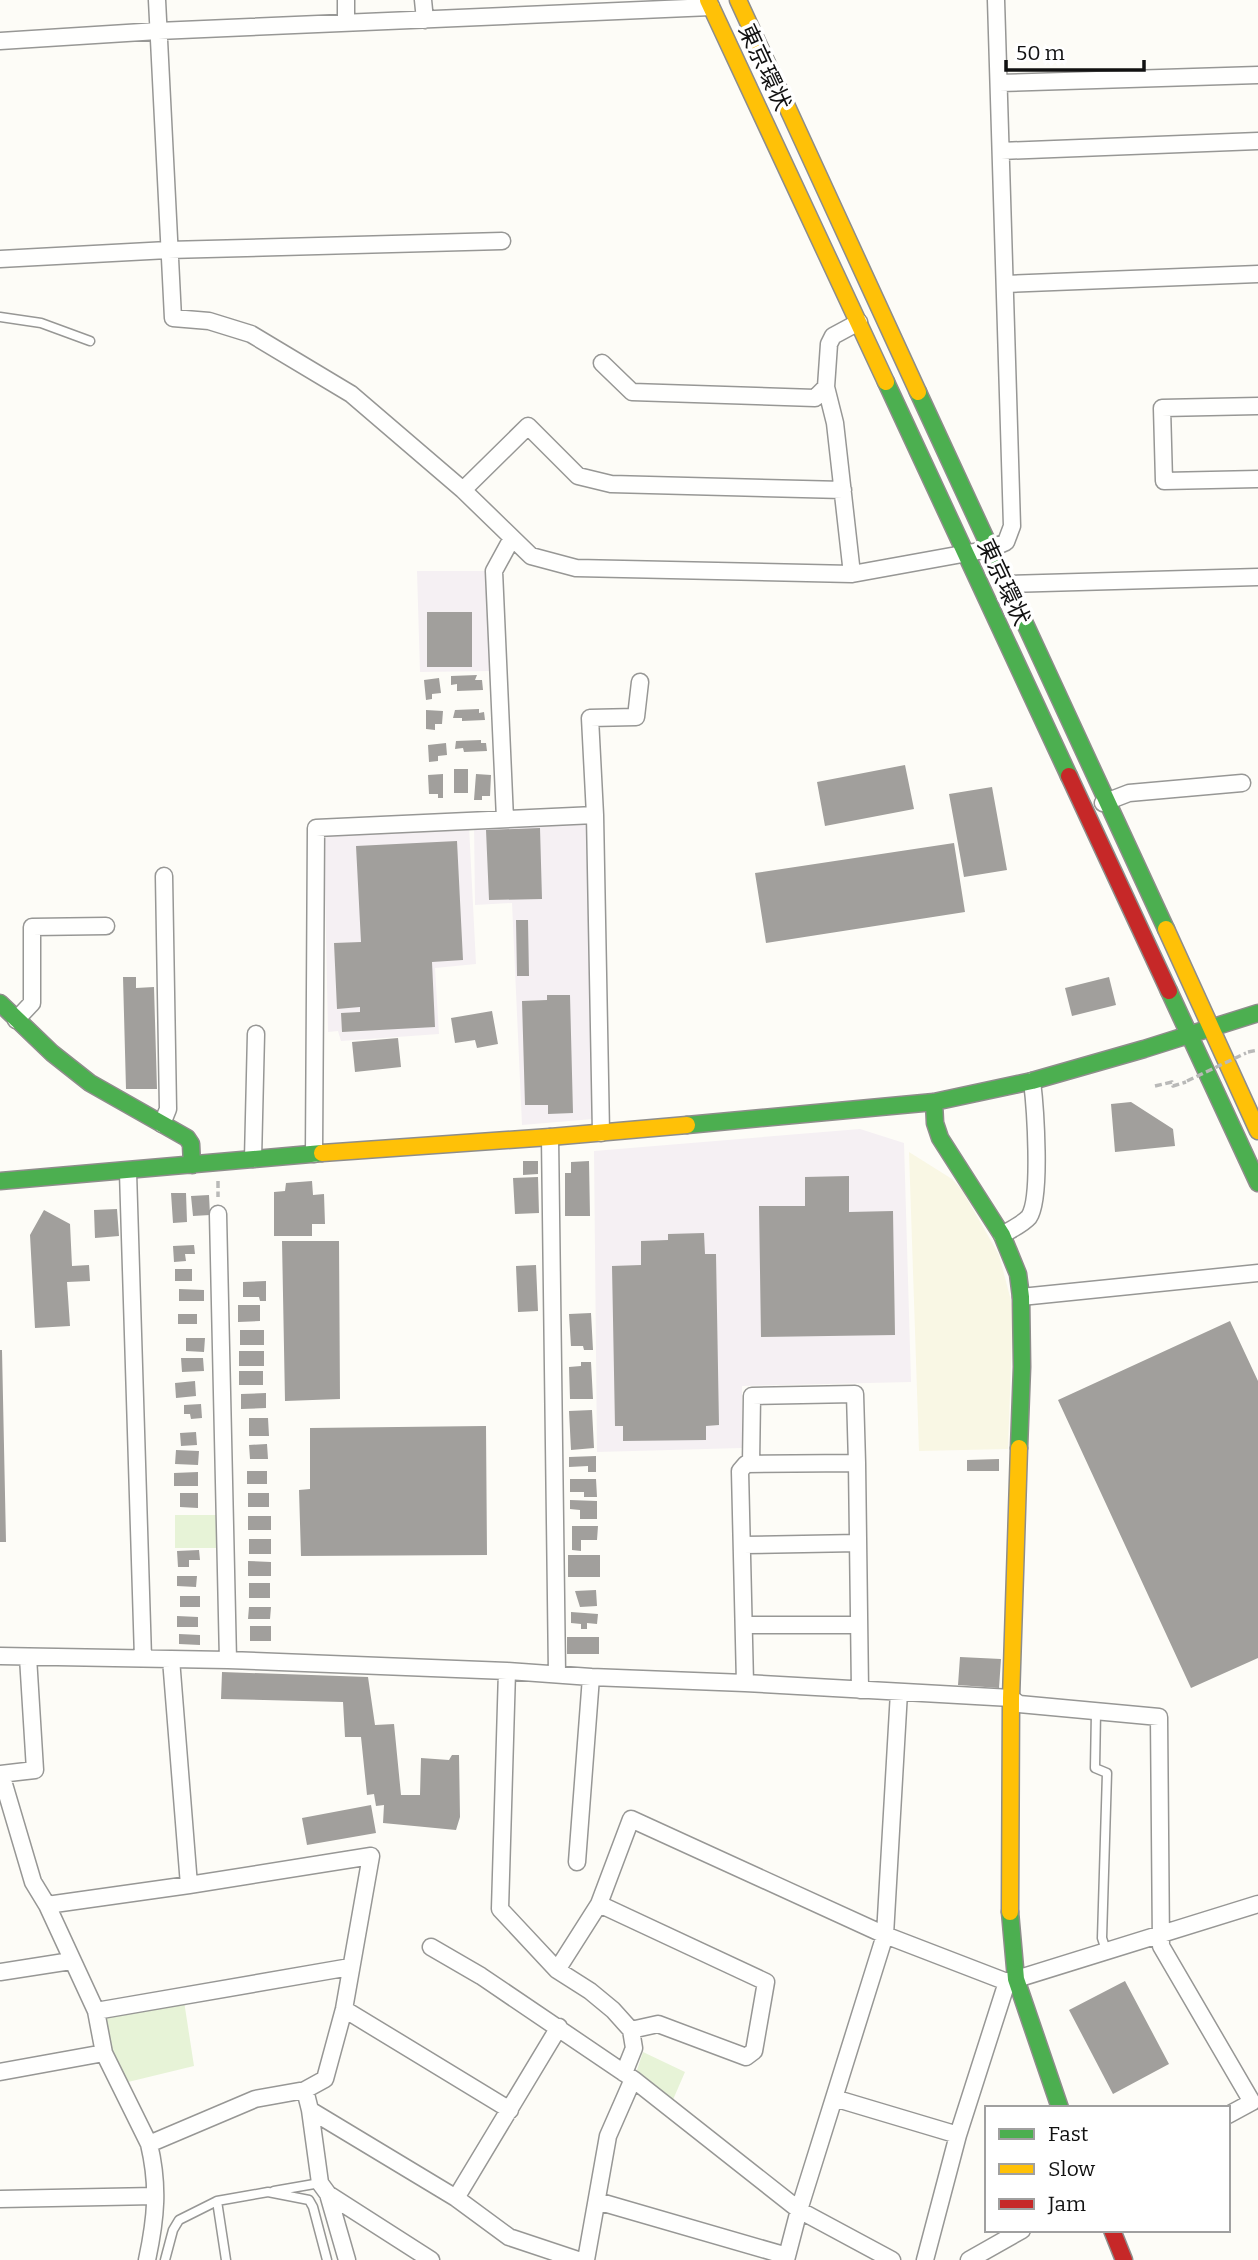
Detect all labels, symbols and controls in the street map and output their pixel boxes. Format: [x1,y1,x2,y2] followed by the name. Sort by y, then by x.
[733,19,797,115] street label: 東京環状
[1006,28,1144,72] scale bar
[1016,40,1065,66] text: 50 m
[972,534,1036,630] street label: 東京環状
[985,2106,1230,2232] legend
[1048,2121,1089,2147] text: Fast
[1048,2156,1095,2182] text: Slow
[1047,2191,1086,2217] text: Jam

